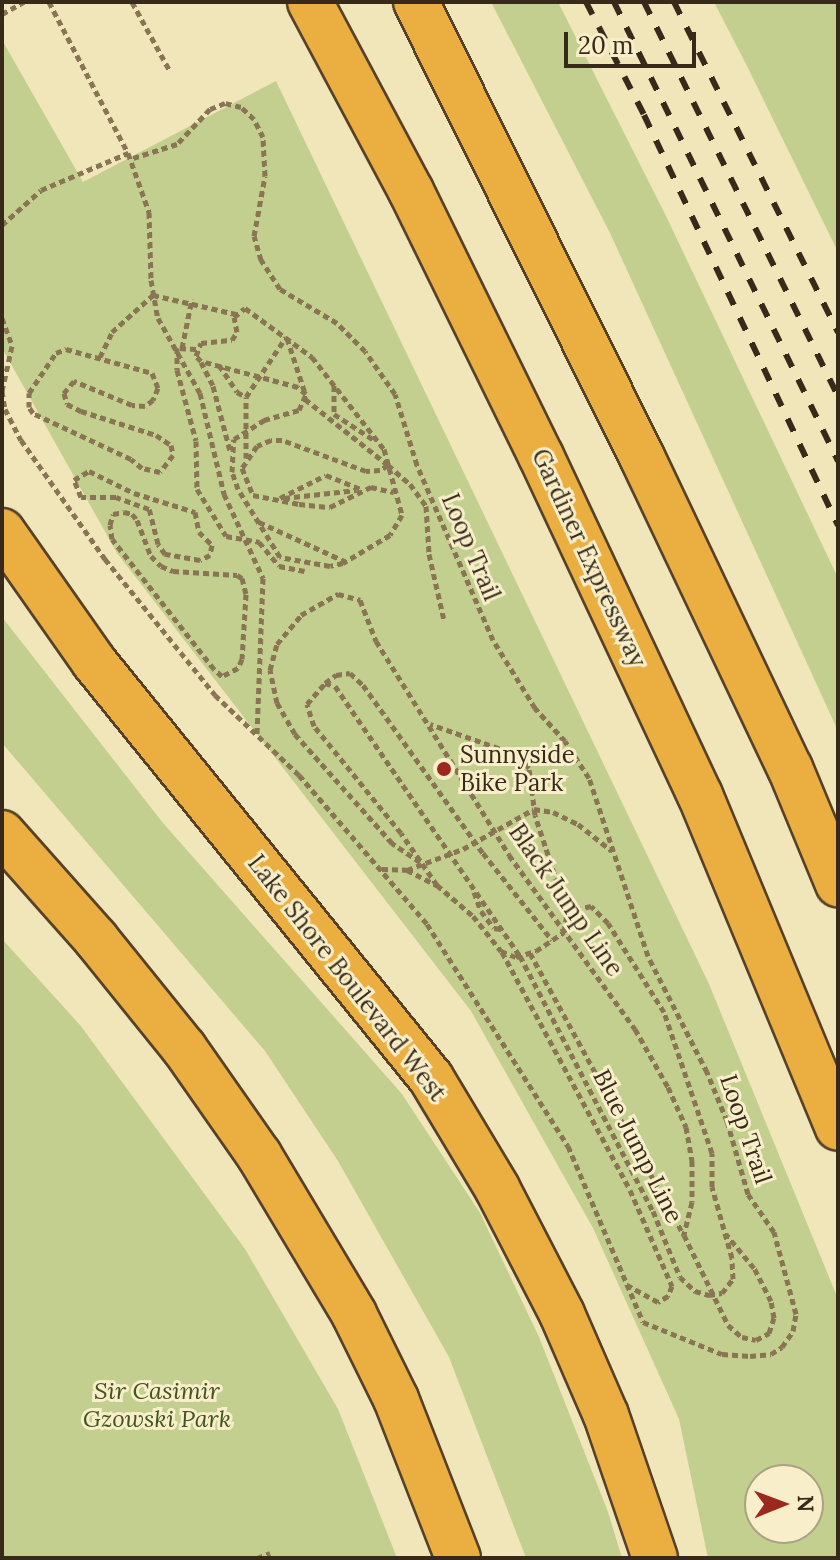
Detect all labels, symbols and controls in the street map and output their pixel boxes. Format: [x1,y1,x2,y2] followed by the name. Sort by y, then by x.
[568,16,700,66] scale bar
[578,30,634,61] text: 20 m
[526,444,652,672] street label: Gardiner Expressway
[436,489,506,605] street label: Loop Trail
[460,741,575,797] place label: Sunnyside Bike Park
[435,760,453,778] marker: Sunnyside Bike Park
[503,818,629,982] street label: Black Jump Line
[242,849,452,1107] street label: Lake Shore Boulevard West
[587,1064,689,1228] street label: Blue Jump Line
[714,1071,778,1187] street label: Loop Trail
[83,1377,231,1433] park label: Sir Casimir Gzowski Park
[744,1464,824,1544] north arrow
[792,1495,820,1512] text: N

